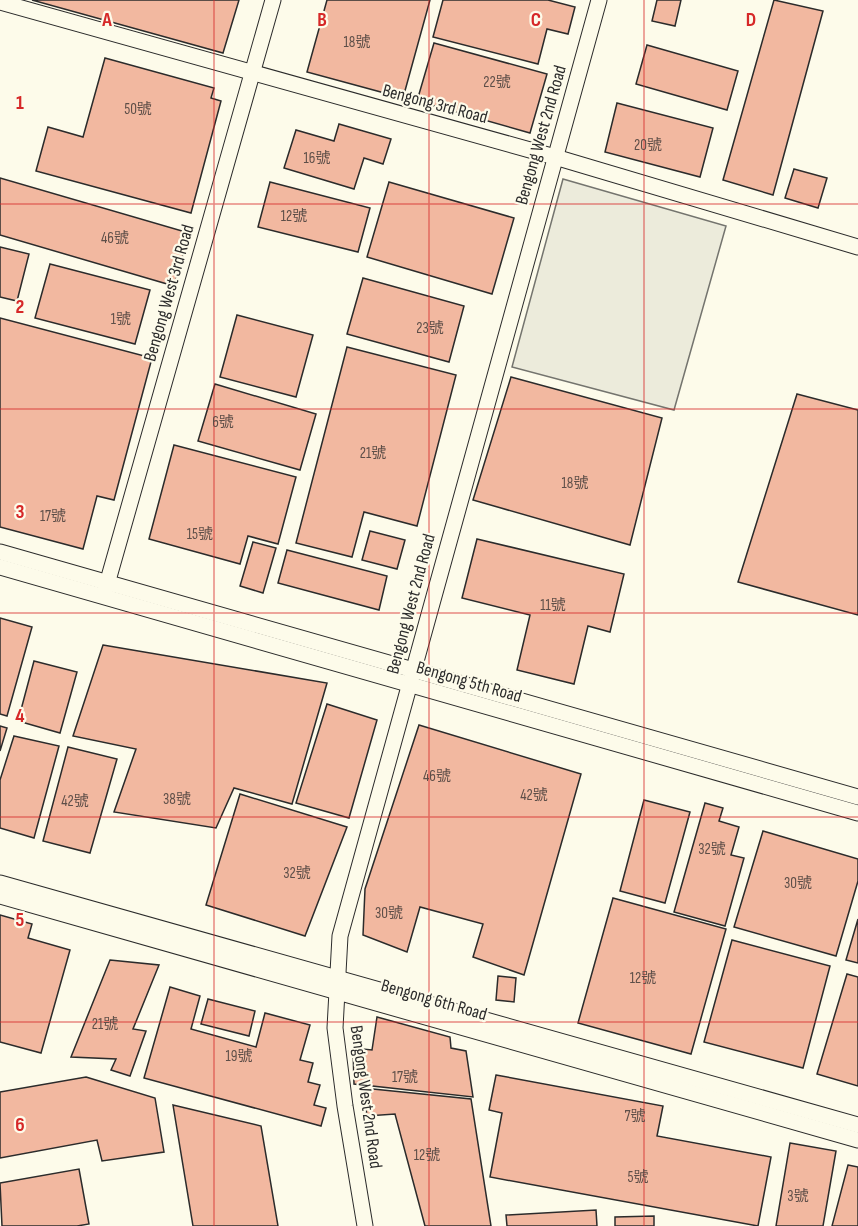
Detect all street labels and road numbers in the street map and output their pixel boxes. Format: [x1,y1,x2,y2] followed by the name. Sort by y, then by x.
[511,63,571,207] street label: Bengong West 2nd Road
[380,80,490,128] street label: Bengong 3rd Road
[139,222,199,364] street label: Bengong West 3rd Road
[382,532,440,676] street label: Bengong West 2nd Road
[414,657,524,707] street label: Bengong 5th Road
[379,975,489,1025] street label: Bengong 6th Road
[346,1024,386,1170] street label: Bengong West 2nd Road

